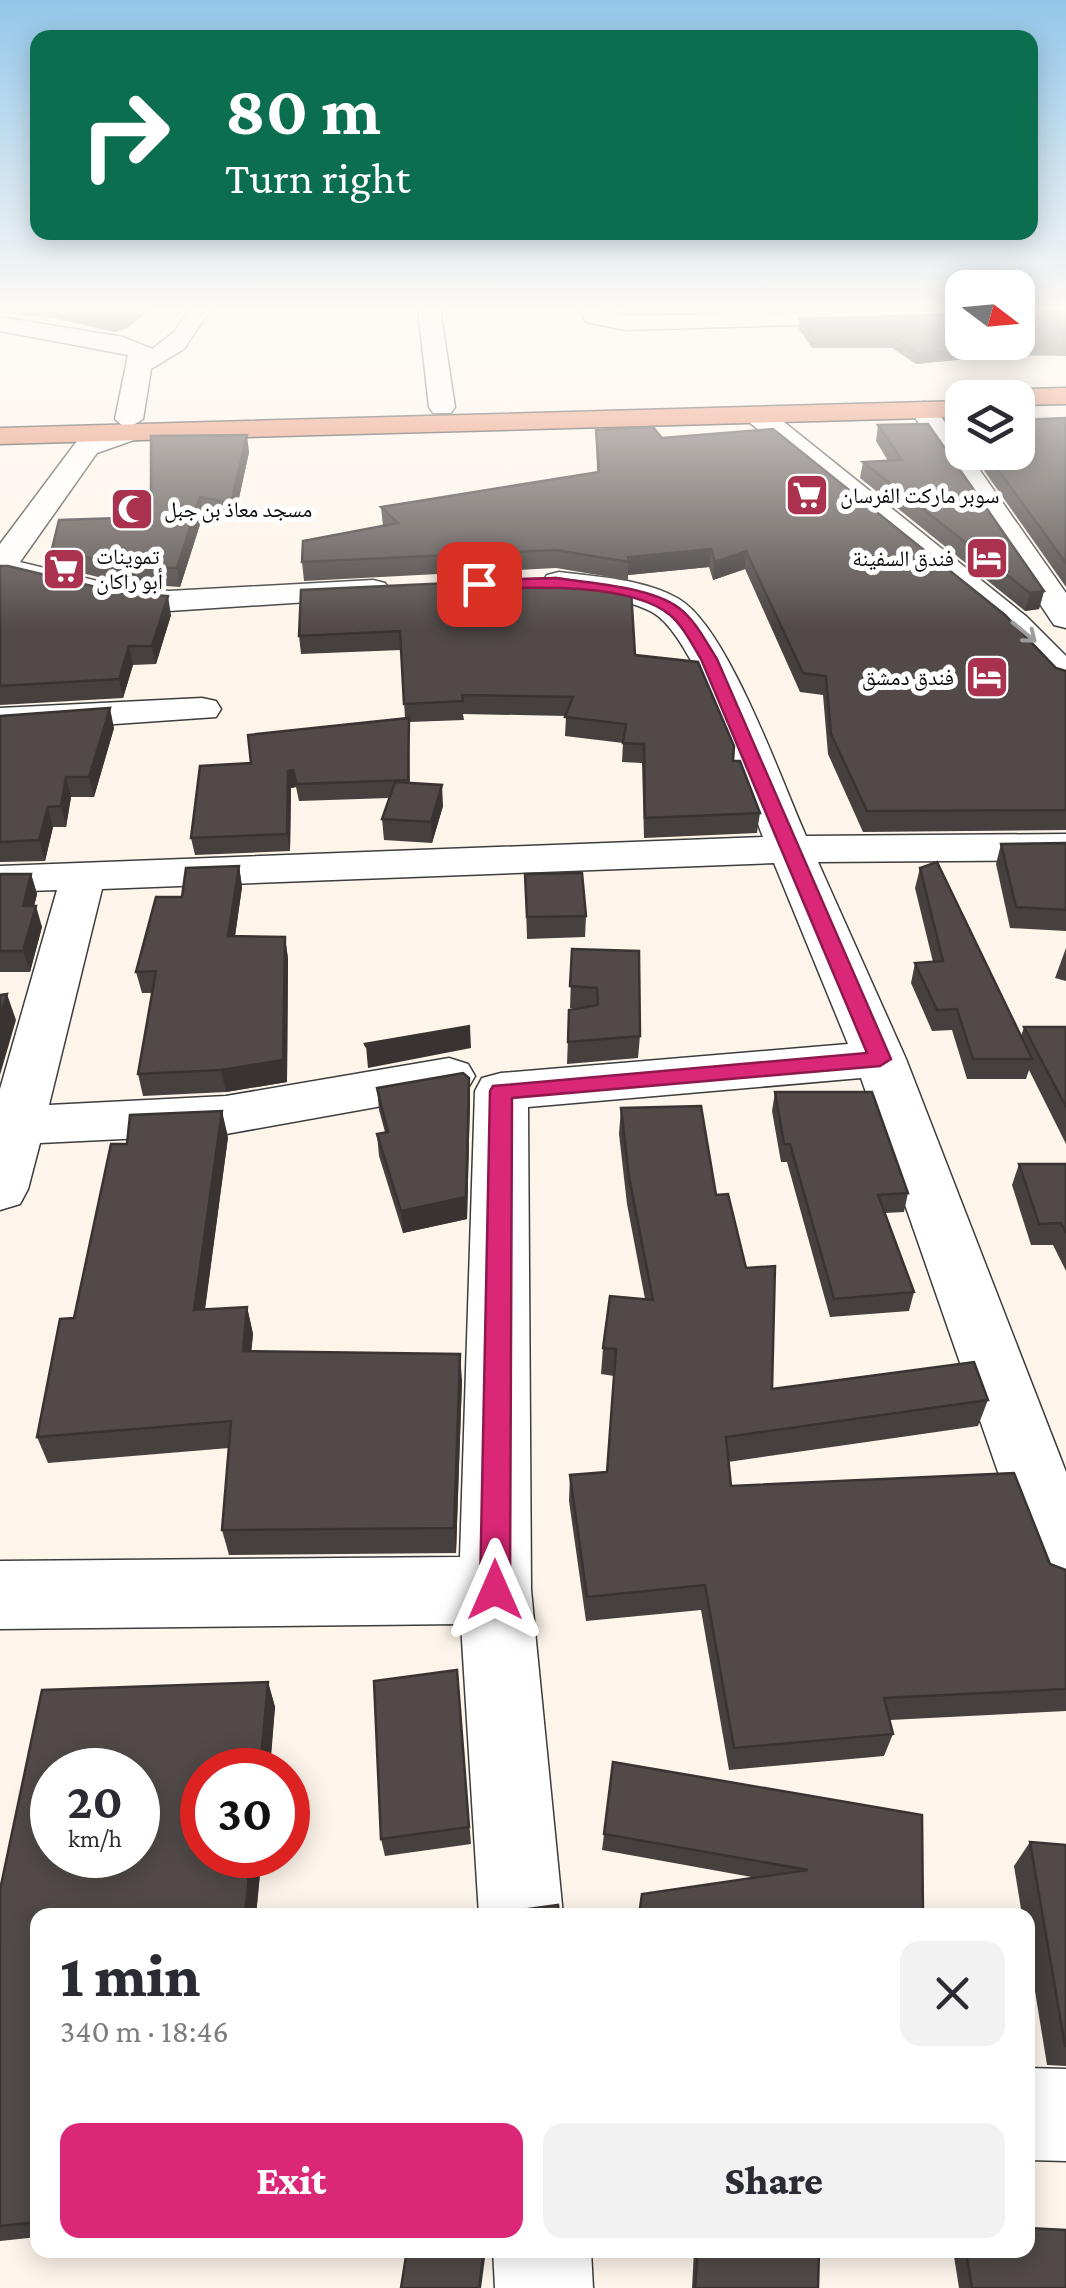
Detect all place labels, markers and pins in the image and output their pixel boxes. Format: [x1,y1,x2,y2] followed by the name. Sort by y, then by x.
[784,472,830,518] supermarket icon: سوبر ماركت الفرسان
[840,483,999,509] place label: سوبر ماركت الفرسان
[109,486,155,532] mosque icon: مسجد معاذ بن جبل
[164,497,312,523] place label: مسجد معاذ بن جبل
[964,535,1010,581] hotel icon: فندق السفينة
[437,542,522,627] pin
[96,544,163,595] place label: تموينات أبو راكان
[41,546,87,592] supermarket icon: تموينات أبو راكان
[852,546,954,572] place label: فندق السفينة
[964,654,1010,700] hotel icon: فندق دمشق
[862,665,954,691] place label: فندق دمشق

